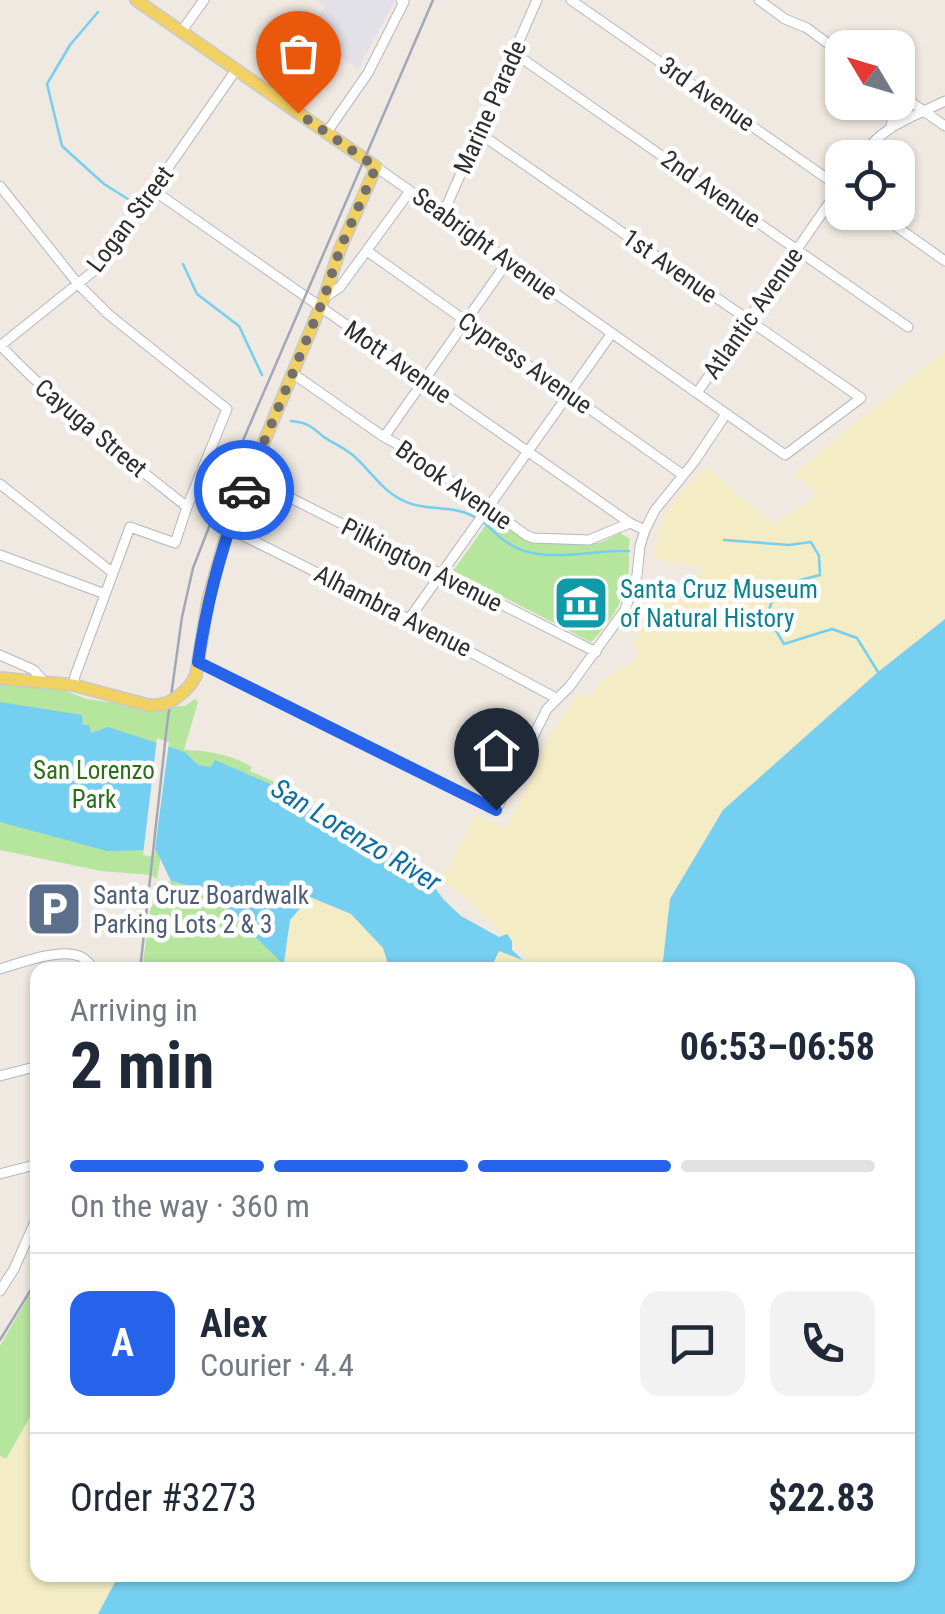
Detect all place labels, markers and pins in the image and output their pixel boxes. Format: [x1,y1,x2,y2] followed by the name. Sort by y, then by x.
[256,11,341,114] pin
[551,573,611,633] museum icon: Santa Cruz Museum of Natural History
[620,575,818,633] place label: Santa Cruz Museum of Natural History
[454,708,539,811] pin
[24,879,84,939] parking icon: Santa Cruz Boardwalk Parking Lots 2 & 3
[93,881,310,939] place label: Santa Cruz Boardwalk Parking Lots 2 & 3

